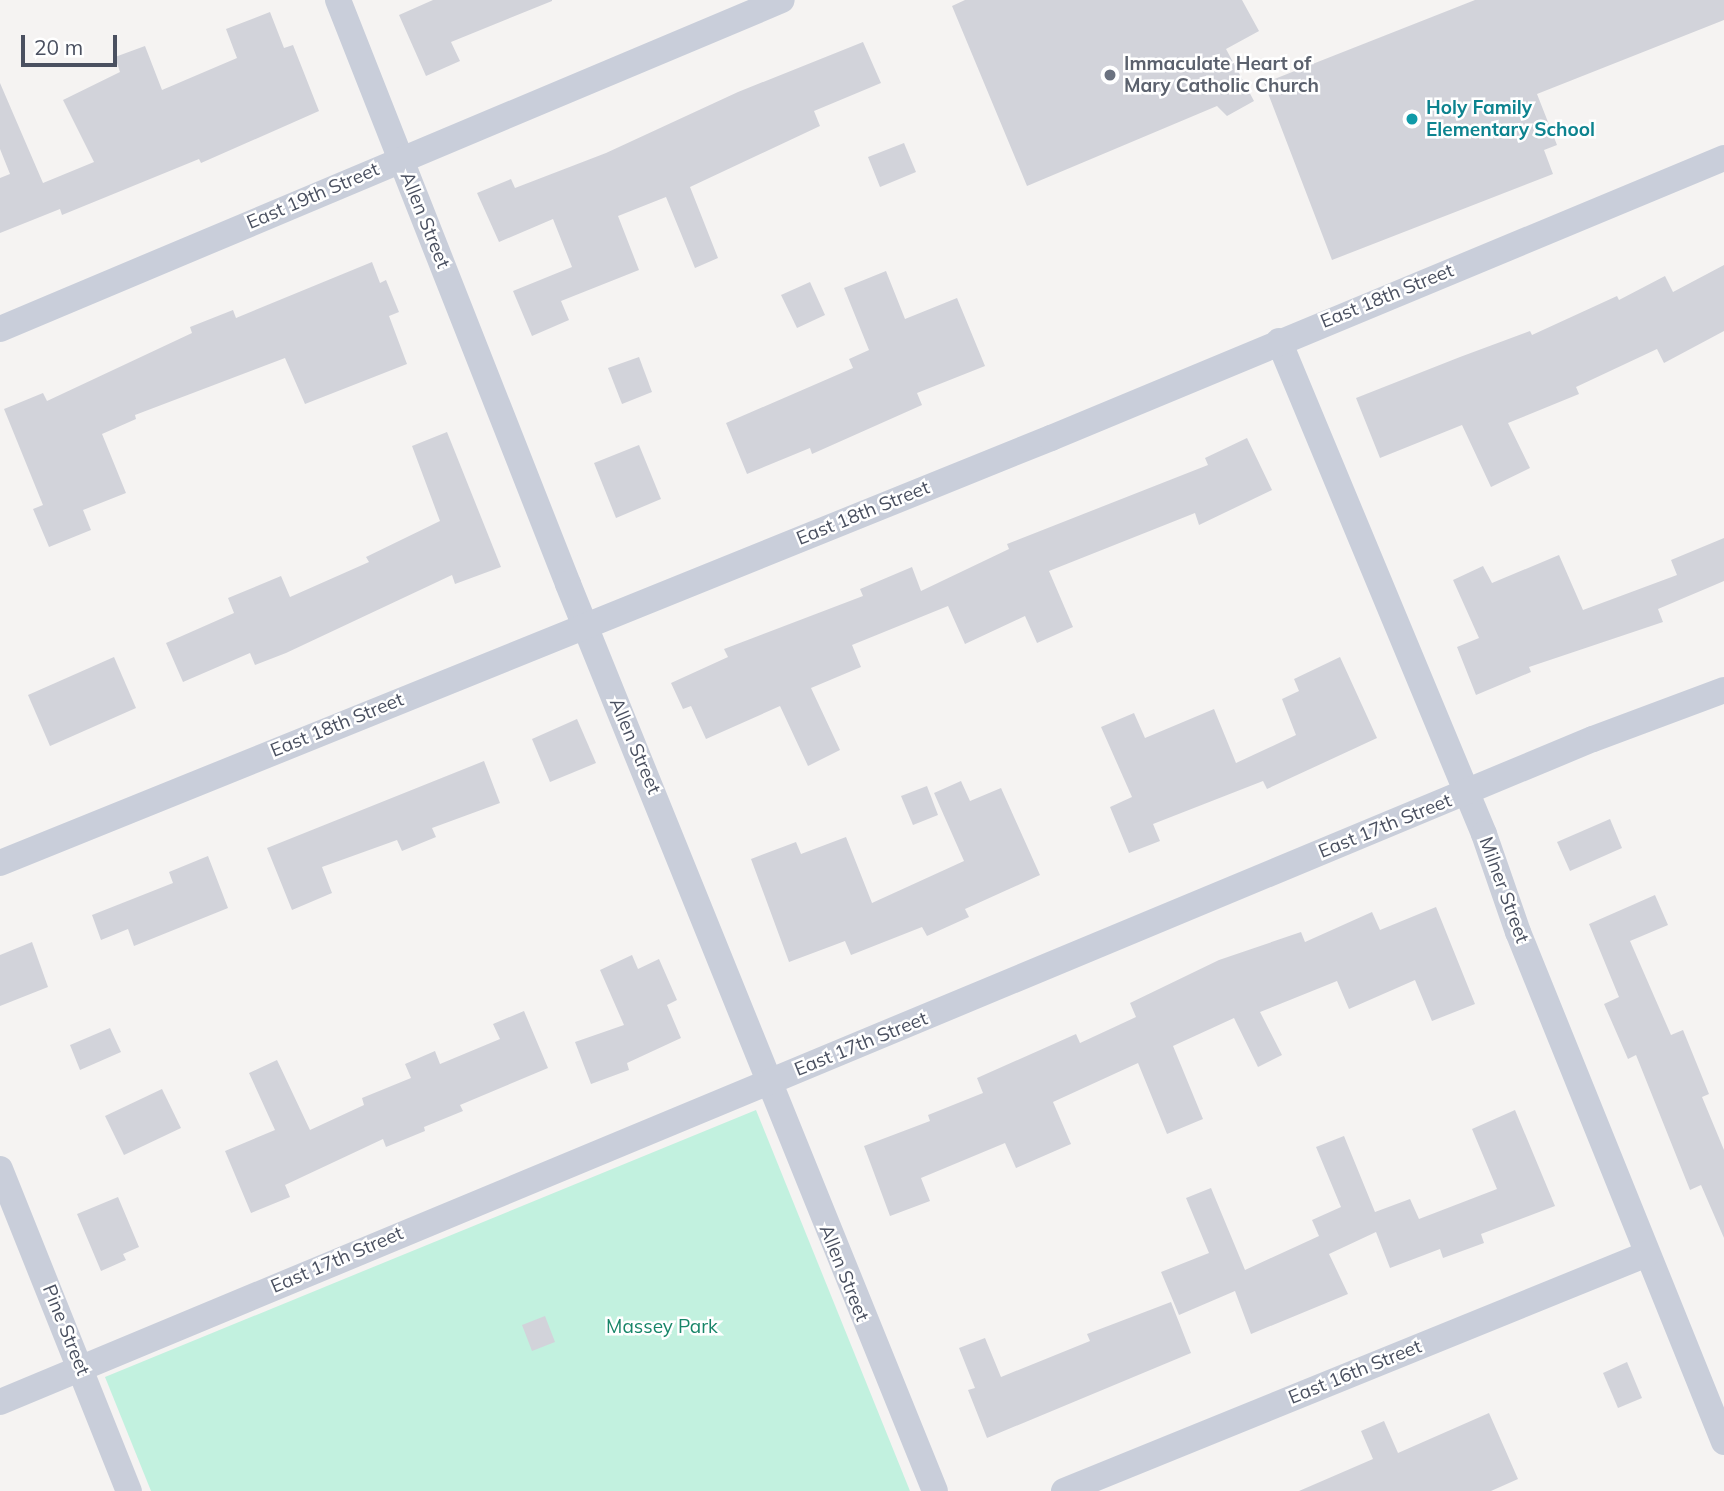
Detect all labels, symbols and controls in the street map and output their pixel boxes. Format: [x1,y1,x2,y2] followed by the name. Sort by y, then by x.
[24,21,121,65] scale bar
[34,34,83,60] text: 20 m
[1124,53,1319,97] place label: Immaculate Heart of Mary Catholic Church
[1102,67,1118,83] marker: Immaculate Heart of Mary Catholic Church
[1426,97,1595,141] place label: Holy Family Elementary School
[1404,111,1420,127] marker: Holy Family Elementary School
[243,158,383,234] street label: East 19th Street
[395,168,455,272] street label: Allen Street
[1317,259,1457,333] street label: East 18th Street
[793,476,933,550] street label: East 18th Street
[267,688,407,762] street label: East 18th Street
[605,695,665,797] street label: Allen Street
[1315,789,1455,863] street label: East 17th Street
[1474,834,1534,946] street label: Milner Street
[791,1007,931,1081] street label: East 17th Street
[814,1221,874,1325] street label: Allen Street
[267,1222,407,1298] street label: East 17th Street
[37,1281,95,1379] street label: Pine Street
[606,1316,718,1338] park label: Massey Park
[1285,1335,1425,1409] street label: East 16th Street

